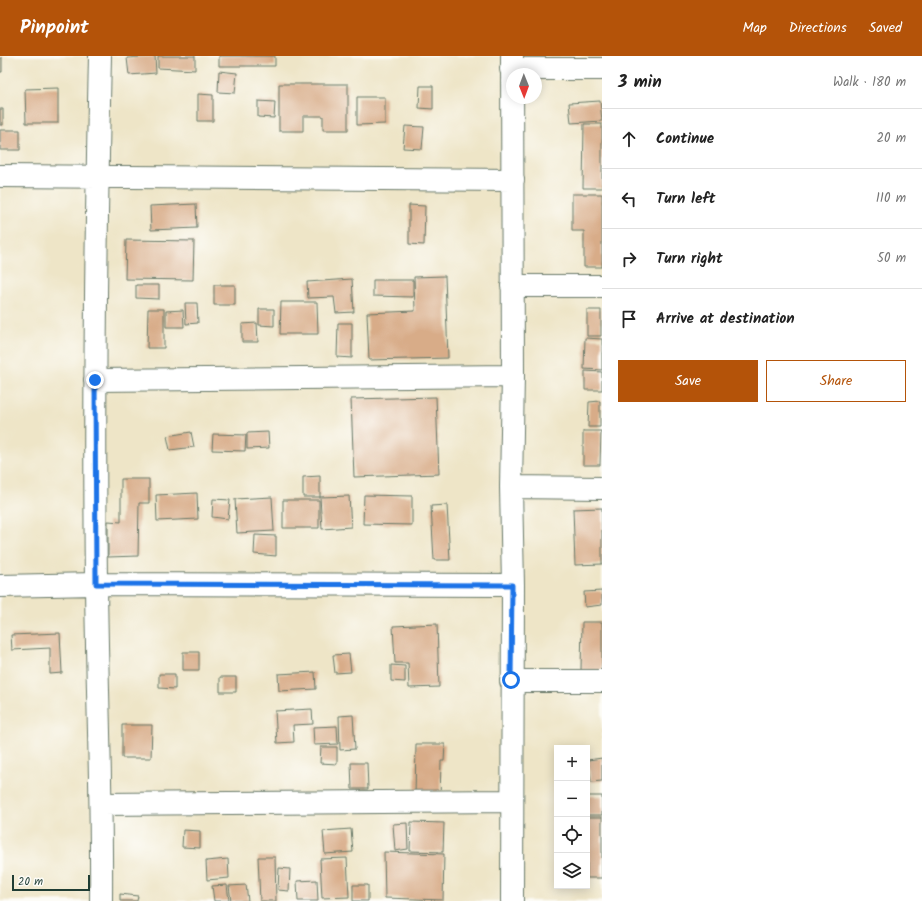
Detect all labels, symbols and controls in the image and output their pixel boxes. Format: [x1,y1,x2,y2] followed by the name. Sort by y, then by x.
[20,13,89,43] text: Pinpoint
[742,17,767,39] text: Map
[789,17,847,39] text: Directions
[869,17,902,39] text: Saved
[506,68,542,104] north arrow
[618,69,662,96] text: 3 min
[833,72,906,93] text: Walk · 180 m
[656,127,714,151] text: Continue
[618,128,640,150] icon: ahead
[876,128,906,149] text: 20 m
[656,187,716,211] text: Turn left
[618,188,640,210] icon: left
[876,188,906,209] text: 110 m
[656,247,723,271] text: Turn right
[618,248,640,270] icon: right
[877,248,906,269] text: 50 m
[656,307,795,331] text: Arrive at destination
[618,308,640,330] icon: arrive
[618,360,758,402] button: Save
[766,360,906,402] button: Share
[86,371,104,389] route end
[502,671,520,689] route start
[554,745,590,889] map controls
[554,745,590,781] button: +
[554,781,590,817] button: −
[554,817,590,853] button: locate
[554,853,590,889] button: layers
[12,873,90,892] scale bar
[18,873,43,891] text: 20 m

